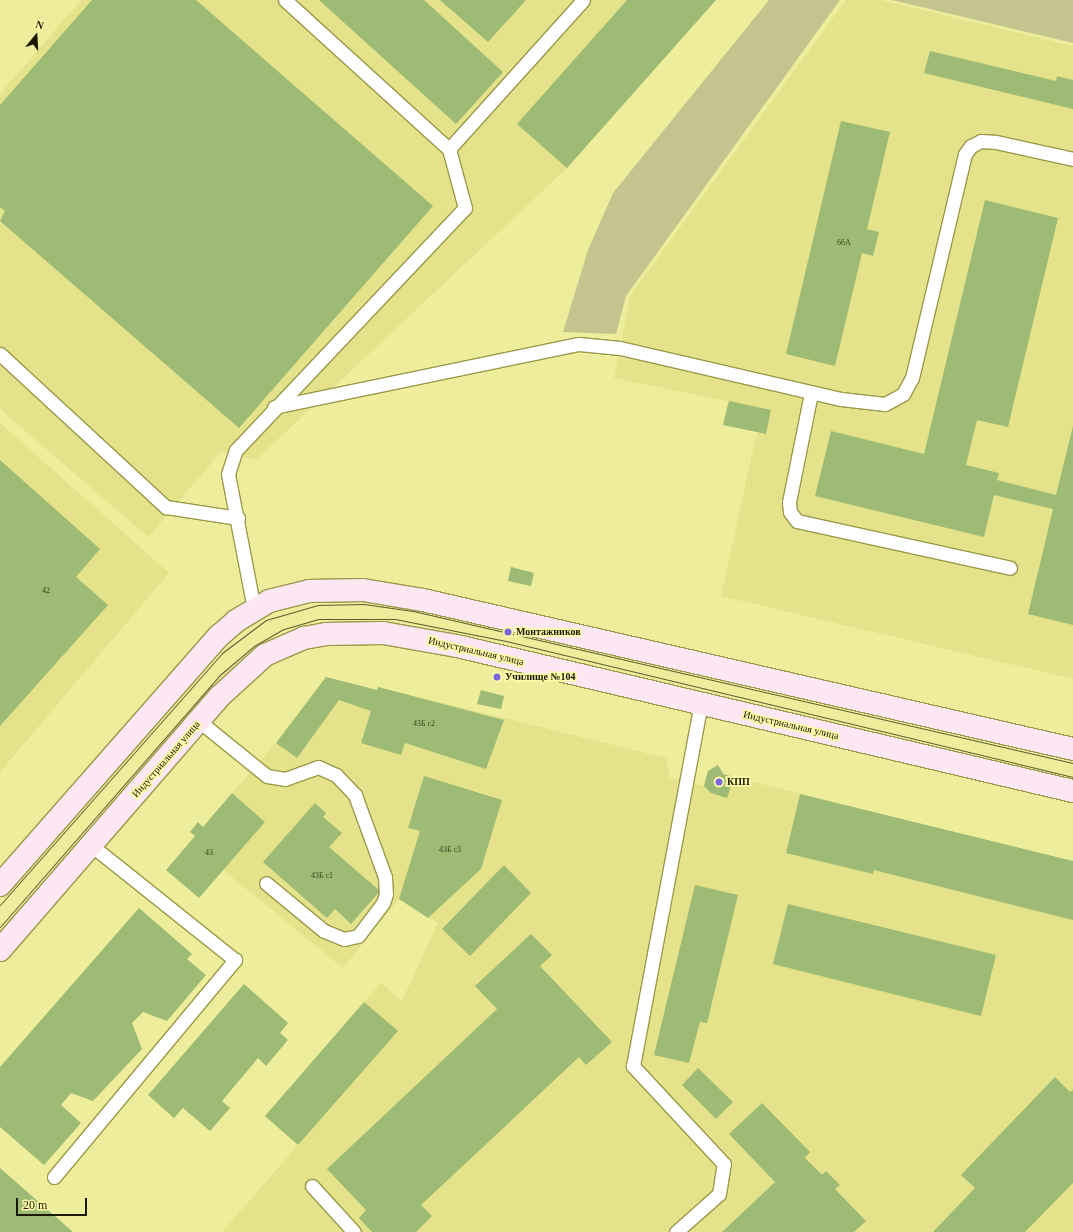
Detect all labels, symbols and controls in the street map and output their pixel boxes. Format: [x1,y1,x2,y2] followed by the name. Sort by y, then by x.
[16,16,56,56] north arrow
[34,18,45,32] text: N
[837,238,851,248] house number: 66А
[42,586,50,596] house number: 42
[516,626,581,638] place label: Монтажников
[503,627,513,637] marker: Монтажников
[427,634,525,668] street label: Индустриальная улица
[505,671,576,683] place label: Училище №104
[492,672,502,682] marker: Училище №104
[742,708,840,742] street label: Индустриальная улица
[129,718,203,800] street label: Индустриальная улица
[413,719,435,729] house number: 43Б с2
[727,776,750,788] place label: КПП
[714,777,724,787] marker: КПП
[439,845,461,855] house number: 43Б с3
[205,848,213,858] house number: 43
[311,871,333,881] house number: 43Б с1
[18,1190,89,1216] scale bar
[23,1198,47,1212] text: 20 m

